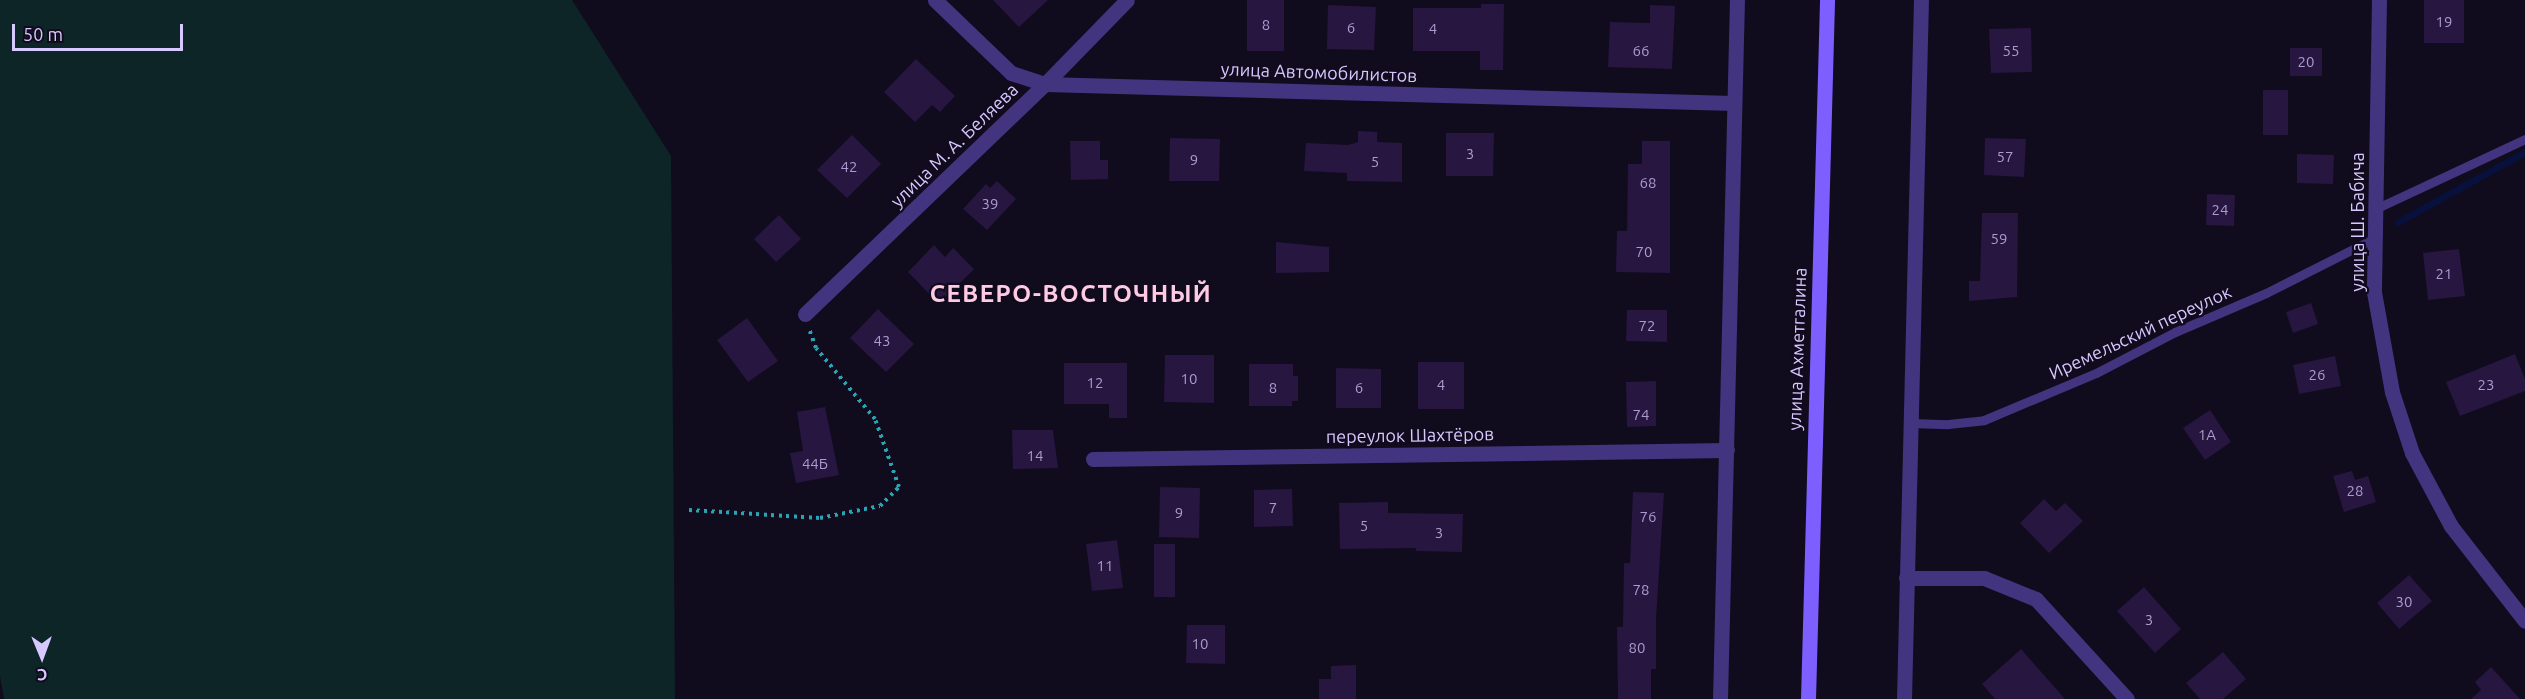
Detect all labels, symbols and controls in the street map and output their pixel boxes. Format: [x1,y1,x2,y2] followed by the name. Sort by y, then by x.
[15,12,186,50] scale bar
[2436,13,2452,31] house number: 19
[1262,16,1270,34] house number: 8
[1347,19,1355,37] house number: 6
[1429,20,1437,38] house number: 4
[23,24,63,44] text: 50 m
[1633,42,1649,60] house number: 66
[2003,42,2019,60] house number: 55
[2298,53,2314,71] house number: 20
[1220,58,1418,86] street label: улица Автомобилистов
[886,79,1022,211] street label: улица М. А. Беляева
[1466,145,1474,163] house number: 3
[1997,148,2013,166] house number: 57
[1190,151,1198,169] house number: 9
[2346,152,2368,292] street label: улица Ш. Бабича
[1371,153,1379,171] house number: 5
[841,158,857,176] house number: 42
[1640,174,1656,192] house number: 68
[982,195,998,213] house number: 39
[2212,201,2228,219] house number: 24
[1991,230,2007,248] house number: 59
[1636,243,1652,261] house number: 70
[2436,265,2452,283] house number: 21
[1783,267,1811,431] street label: улица Ахметгалина
[930,280,1212,308] district label: СЕВЕРО-ВОСТОЧНЫЙ
[2045,280,2235,384] street label: Иремельский переулок
[1639,317,1655,335] house number: 72
[874,332,890,350] house number: 43
[2309,366,2325,384] house number: 26
[1181,370,1197,388] house number: 10
[1087,374,1103,392] house number: 12
[1437,376,1445,394] house number: 4
[2478,376,2494,394] house number: 23
[1269,379,1277,397] house number: 8
[1355,379,1363,397] house number: 6
[1633,406,1649,424] house number: 74
[1326,423,1494,447] street label: переулок Шахтёров
[2198,426,2216,444] house number: 1А
[1027,447,1043,465] house number: 14
[802,455,828,473] house number: 44Б
[2347,482,2363,500] house number: 28
[1269,499,1277,517] house number: 7
[1175,504,1183,522] house number: 9
[1640,508,1656,526] house number: 76
[1360,517,1368,535] house number: 5
[1435,524,1443,542] house number: 3
[1097,557,1113,575] house number: 11
[1633,581,1649,599] house number: 78
[2396,593,2412,611] house number: 30
[2145,611,2153,629] house number: 3
[12,627,72,687] north arrow
[1192,635,1208,653] house number: 10
[1629,639,1645,657] house number: 80
[37,666,48,684] text: С

